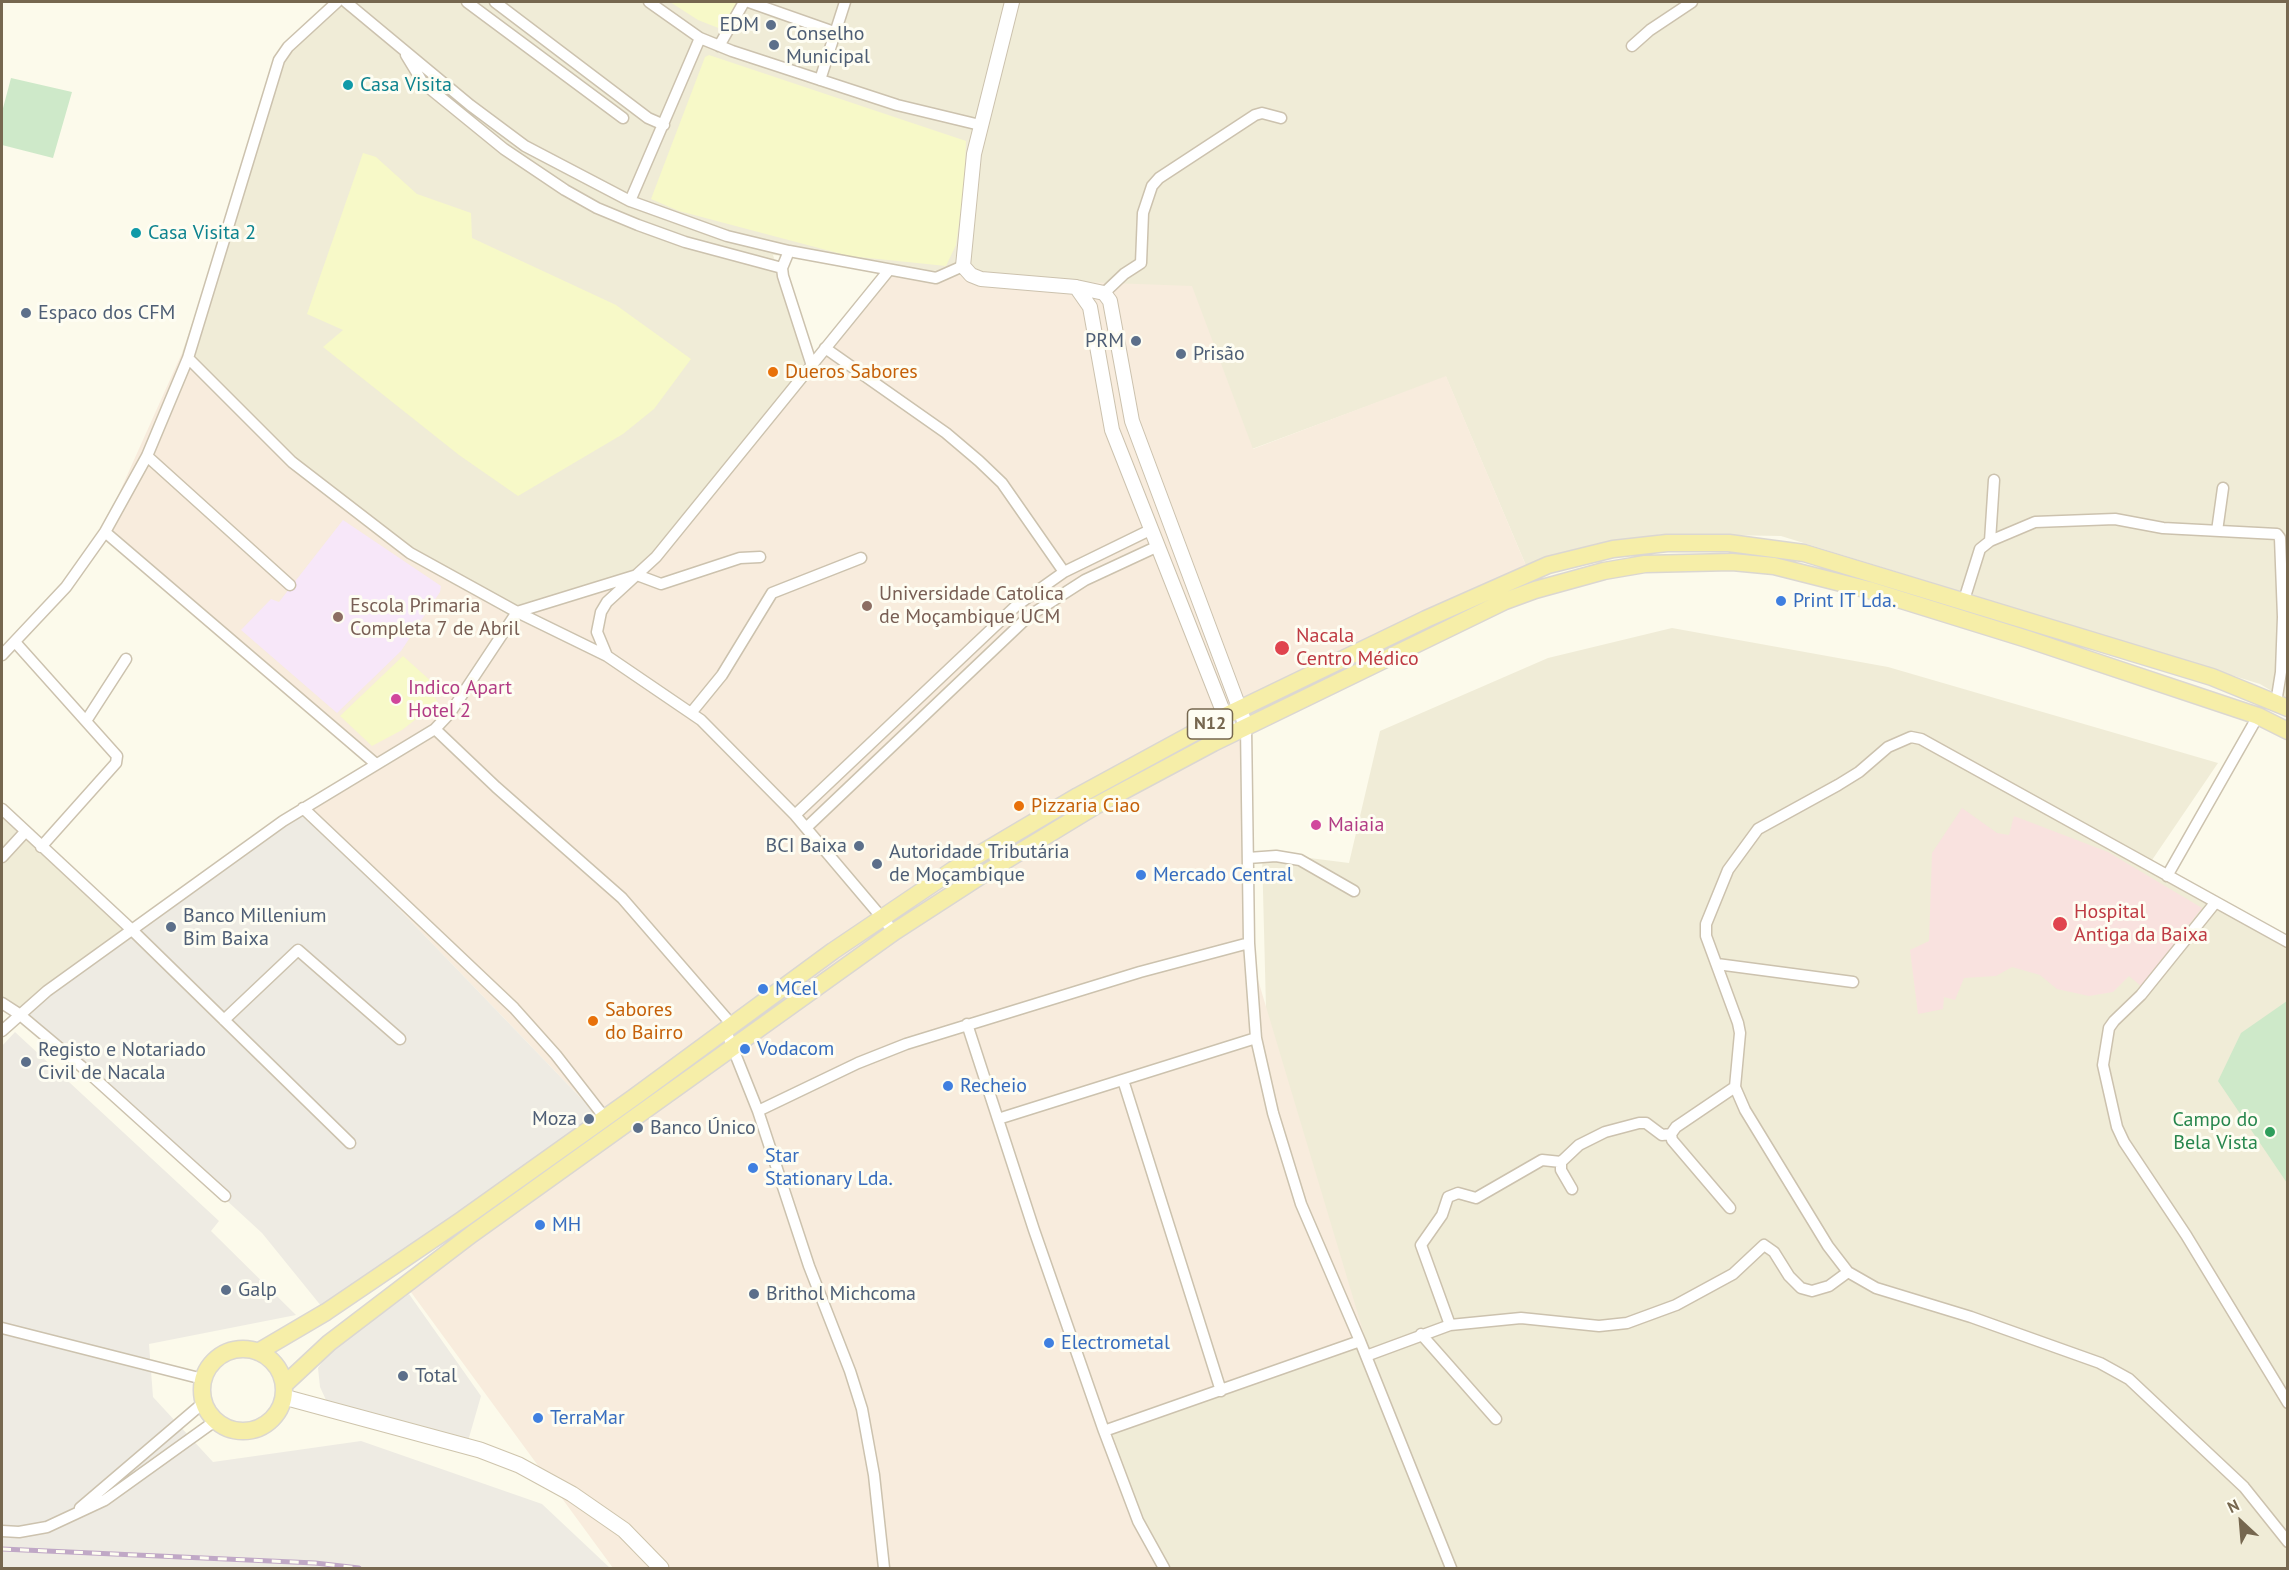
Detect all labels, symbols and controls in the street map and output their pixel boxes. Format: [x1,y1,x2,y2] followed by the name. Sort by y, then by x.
[719,13,759,37] place label: EDM
[764,18,778,32] marker: EDM
[786,22,870,69] place label: Conselho Municipal
[767,38,781,52] marker: Conselho Municipal
[360,73,452,97] place label: Casa Visita
[341,78,355,92] marker: Casa Visita
[148,221,256,245] place label: Casa Visita 2
[129,226,143,240] marker: Casa Visita 2
[38,301,175,325] place label: Espaco dos CFM
[19,306,33,320] marker: Espaco dos CFM
[1085,329,1124,353] place label: PRM
[1129,334,1143,348] marker: PRM
[1193,342,1245,366] place label: Prisão
[1174,347,1188,361] marker: Prisão
[785,360,918,384] place label: Dueros Sabores
[766,365,780,379] marker: Dueros Sabores
[879,582,1064,629] place label: Universidade Catolica de Moçambique UCM
[1793,589,1896,613] place label: Print IT Lda.
[350,594,520,641] place label: Escola Primaria Completa 7 de Abril
[1774,594,1788,608] marker: Print IT Lda.
[860,599,874,613] marker: Universidade Catolica de Moçambique UCM
[331,610,345,624] marker: Escola Primaria Completa 7 de Abril
[1296,624,1419,671] place label: Nacala Centro Médico
[1273,639,1291,657] marker: Nacala Centro Médico
[408,676,512,723] place label: Indico Apart Hotel 2
[389,692,403,706] marker: Indico Apart Hotel 2
[1188,709,1232,739] road number: N12
[1031,794,1140,818] place label: Pizzaria Ciao
[1012,799,1026,813] marker: Pizzaria Ciao
[1328,813,1384,837] place label: Maiaia
[1309,818,1323,832] marker: Maiaia
[766,834,847,858] place label: BCI Baixa
[852,839,866,853] marker: BCI Baixa
[889,840,1069,887] place label: Autoridade Tributária de Moçambique
[870,857,884,871] marker: Autoridade Tributária de Moçambique
[1153,863,1293,887] place label: Mercado Central
[1134,868,1148,882] marker: Mercado Central
[2074,900,2208,947] place label: Hospital Antiga da Baixa
[183,904,326,951] place label: Banco Millenium Bim Baixa
[2051,915,2069,933] marker: Hospital Antiga da Baixa
[164,920,178,934] marker: Banco Millenium Bim Baixa
[775,977,818,1001] place label: MCel
[756,982,770,996] marker: MCel
[605,998,683,1045] place label: Sabores do Bairro
[586,1014,600,1028] marker: Sabores do Bairro
[757,1037,834,1061] place label: Vodacom
[38,1038,206,1085] place label: Registo e Notariado Civil de Nacala
[738,1042,752,1056] marker: Vodacom
[19,1055,33,1069] marker: Registo e Notariado Civil de Nacala
[960,1074,1027,1098] place label: Recheio
[941,1079,955,1093] marker: Recheio
[532,1107,577,1131] place label: Moza
[2172,1108,2258,1155] place label: Campo do Bela Vista
[582,1112,596,1126] marker: Moza
[650,1116,756,1140] place label: Banco Único
[631,1121,645,1135] marker: Banco Único
[2263,1125,2277,1139] marker: Campo do Bela Vista
[765,1144,893,1191] place label: Star Stationary Lda.
[746,1161,760,1175] marker: Star Stationary Lda.
[552,1213,581,1237] place label: MH
[533,1218,547,1232] marker: MH
[238,1278,277,1302] place label: Galp
[766,1282,916,1306] place label: Brithol Michcoma
[219,1283,233,1297] marker: Galp
[747,1287,761,1301] marker: Brithol Michcoma
[1061,1331,1170,1355] place label: Electrometal
[1042,1336,1056,1350] marker: Electrometal
[415,1364,457,1388] place label: Total
[396,1369,410,1383] marker: Total
[550,1406,625,1430] place label: TerraMar
[531,1411,545,1425] marker: TerraMar
[2211,1492,2271,1552] north arrow
[2224,1495,2242,1517] text: N

